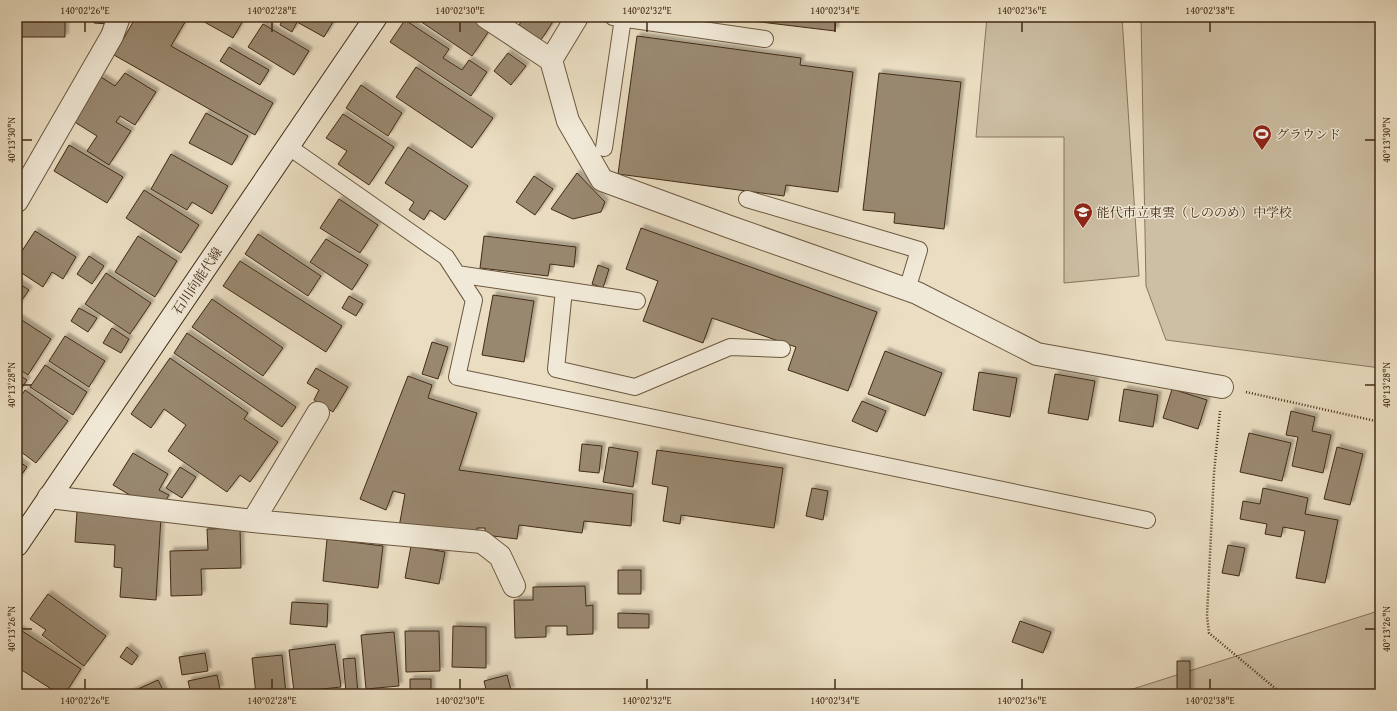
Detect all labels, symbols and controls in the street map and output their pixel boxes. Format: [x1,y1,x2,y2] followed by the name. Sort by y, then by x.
[60,3,110,18] text: 140°02'26"E
[247,3,297,18] text: 140°02'28"E
[435,3,485,18] text: 140°02'30"E
[622,3,672,18] text: 140°02'32"E
[810,3,860,18] text: 140°02'34"E
[997,3,1047,18] text: 140°02'36"E
[1185,3,1235,18] text: 140°02'38"E
[4,117,19,163] text: 40°13'30"N
[1379,117,1394,163] text: 40°13'30"N
[1251,123,1273,151] sports icon: グラウンド
[1276,125,1341,144] place label: グラウンド
[1072,201,1094,229] school or university icon: 能代市立東雲（しののめ）中学校
[1097,203,1292,222] place label: 能代市立東雲（しののめ）中学校
[167,243,227,319] street label: 石川向能代線
[4,362,19,408] text: 40°13'28"N
[1379,362,1394,408] text: 40°13'28"N
[4,606,19,652] text: 40°13'26"N
[1379,606,1394,652] text: 40°13'26"N
[60,693,110,708] text: 140°02'26"E
[247,693,297,708] text: 140°02'28"E
[435,693,485,708] text: 140°02'30"E
[622,693,672,708] text: 140°02'32"E
[810,693,860,708] text: 140°02'34"E
[997,693,1047,708] text: 140°02'36"E
[1185,693,1235,708] text: 140°02'38"E

